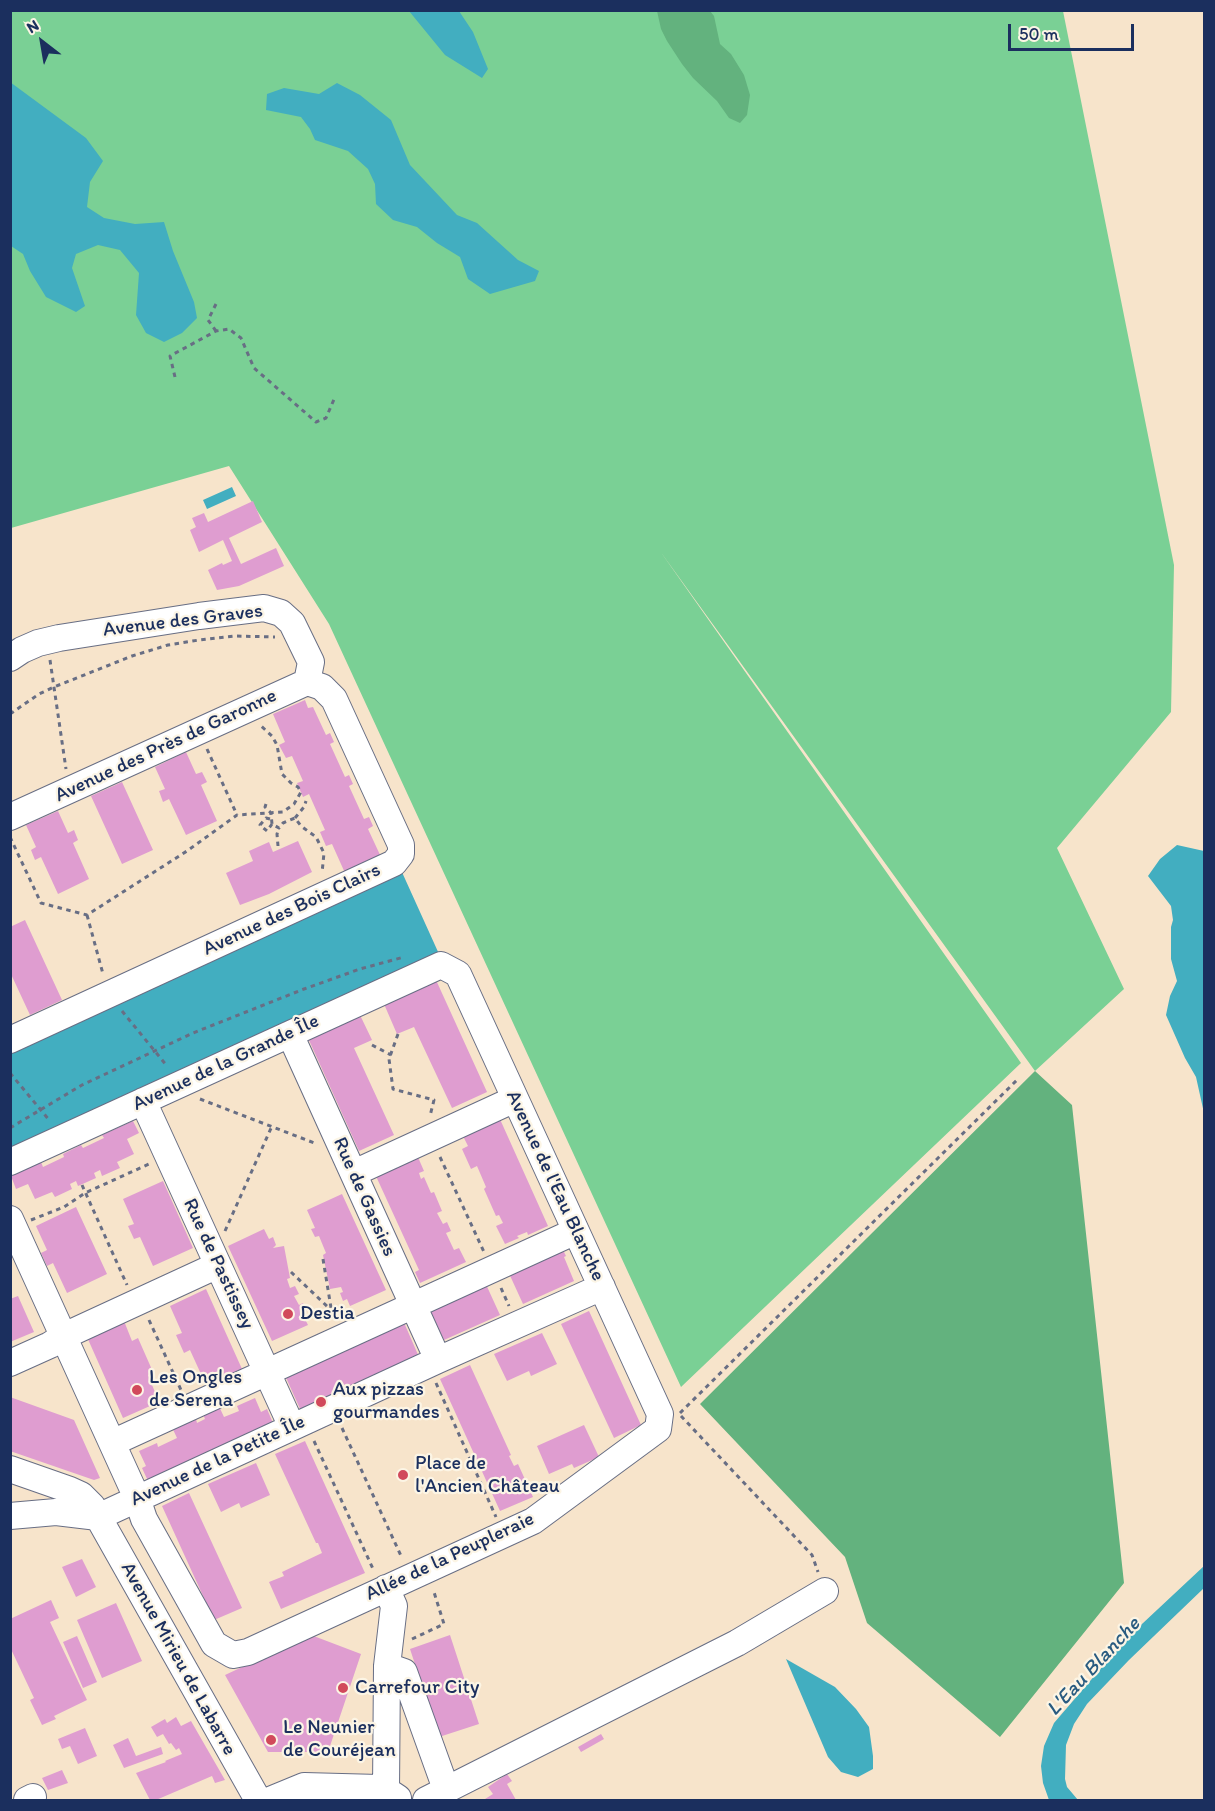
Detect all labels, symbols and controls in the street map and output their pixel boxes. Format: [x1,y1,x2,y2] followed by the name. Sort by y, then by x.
[12,12,72,72] north arrow
[1011,12,1137,50] scale bar
[23,15,42,37] text: N
[1019,23,1059,45] text: 50 m
[102,599,264,643] street label: Avenue des Graves
[51,684,281,808] street label: Avenue des Près de Garonne
[199,858,385,962] street label: Avenue des Bois Clairs
[129,1009,323,1117] street label: Avenue de la Grande Île
[500,1087,610,1285] street label: Avenue de l'Eau Blanche
[327,1134,401,1260] street label: Rue de Gassies
[177,1195,259,1333] street label: Rue de Pastissey
[300,1302,355,1326] place label: Destia
[281,1307,295,1321] marker: Destia
[149,1366,242,1413] place label: Les Ongles de Serena
[333,1378,440,1425] place label: Aux pizzas gourmandes
[130,1383,144,1397] marker: Les Ongles de Serena
[314,1395,328,1409] marker: Aux pizzas gourmandes
[127,1410,309,1512] street label: Avenue de la Petite Île
[415,1452,560,1499] place label: Place de l'Ancien Château
[396,1468,410,1482] marker: Place de l'Ancien Château
[362,1507,538,1607] street label: Allée de la Peupleraie
[115,1558,241,1760] street label: Avenue Mirieu de Labarre
[1042,1612,1146,1722] water label: L'Eau Blanche
[355,1676,479,1700] place label: Carrefour City
[336,1681,350,1695] marker: Carrefour City
[283,1716,396,1763] place label: Le Neunier de Couréjean
[264,1733,278,1747] marker: Le Neunier de Couréjean

